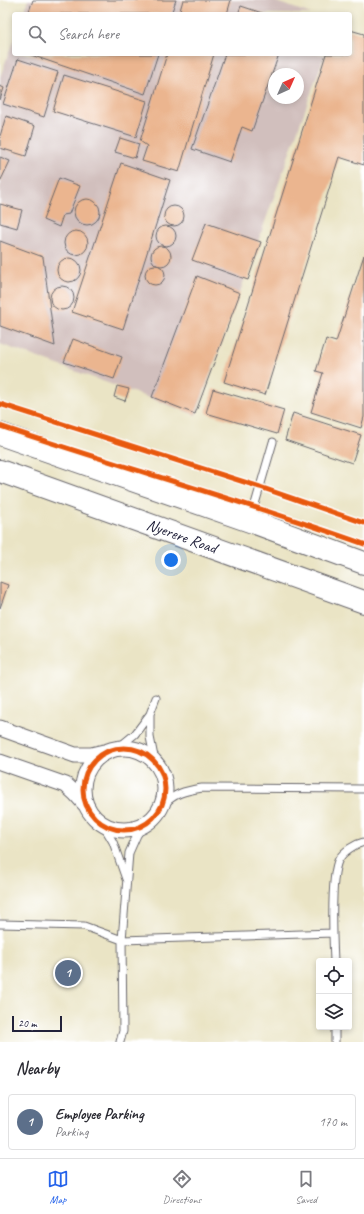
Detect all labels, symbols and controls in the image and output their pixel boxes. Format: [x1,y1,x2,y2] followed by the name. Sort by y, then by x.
[12,12,352,56] search box
[26,23,48,45] icon: search
[58,25,119,44] text: Search here
[268,68,304,104] north arrow
[144,515,222,559] street label: Nyerere Road
[161,550,181,570] your location
[55,958,81,988] pin: 1
[316,958,352,1030] map controls
[316,958,352,994] button: locate
[316,994,352,1030] button: layers
[12,1014,62,1033] scale bar
[18,1016,37,1030] text: 20 m
[16,1058,59,1079] text: Nearby
[55,1105,143,1124] text: Employee Parking
[27,1114,33,1130] text: 1
[319,1114,347,1130] text: 170 m
[55,1124,89,1140] text: Parking
[47,1168,69,1206] tab: Map
[163,1168,201,1206] tab: Directions
[295,1168,317,1206] tab: Saved

